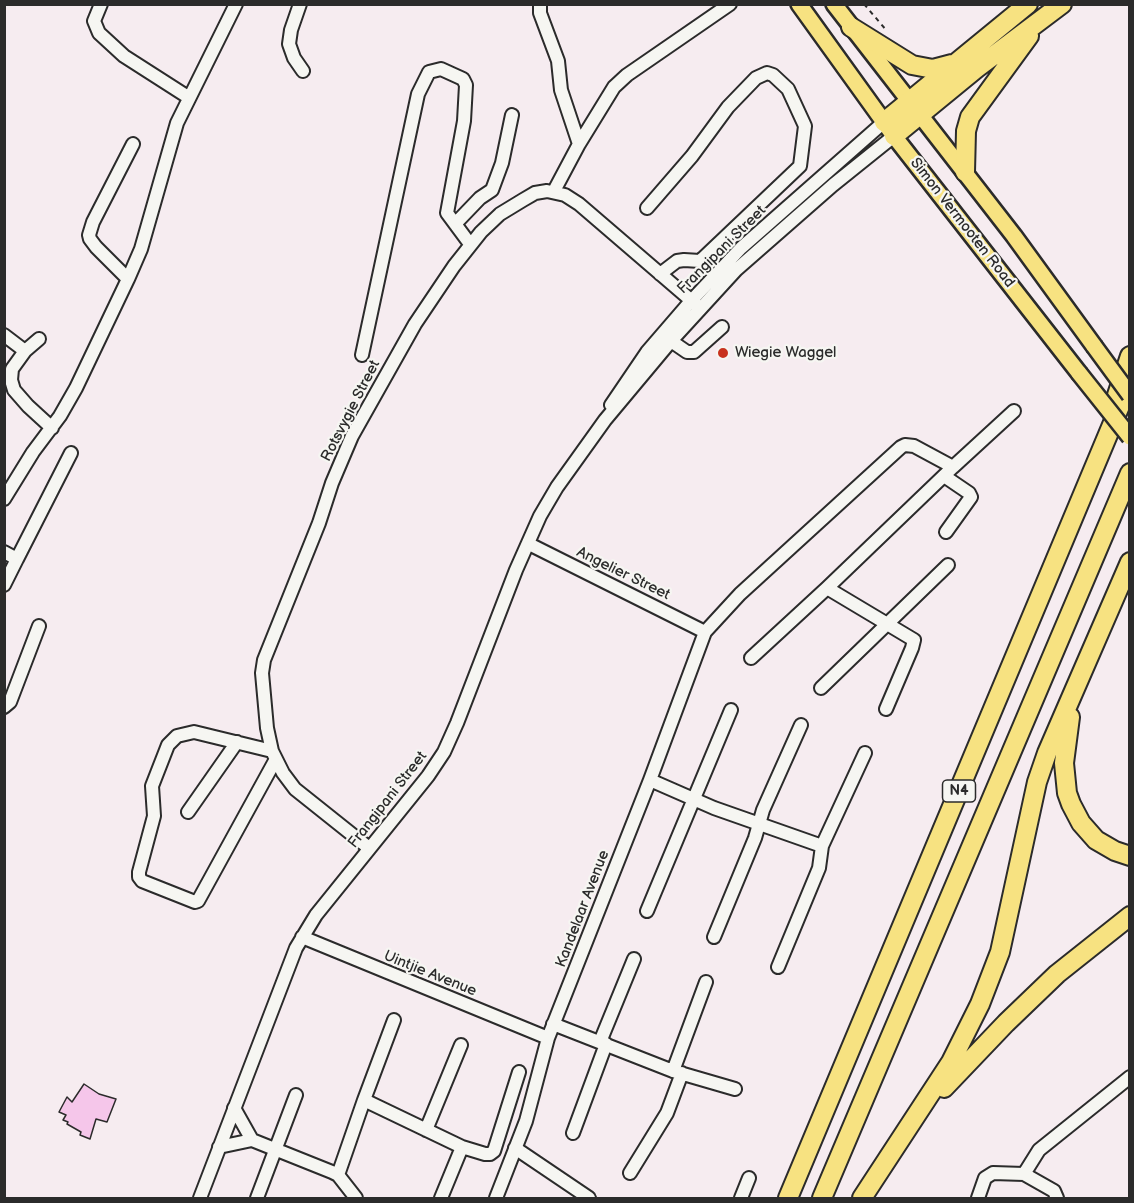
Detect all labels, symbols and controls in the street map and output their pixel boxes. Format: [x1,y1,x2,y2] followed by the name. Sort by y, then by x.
[906,155,1018,291] street label: Simon Vermooten Road
[674,202,770,298] street label: Frangipani Street
[735,344,836,362] place label: Wiegie Waggel
[716,346,730,360] marker: Wiegie Waggel
[318,357,384,465] street label: Rotsvygie Street
[573,544,673,604] street label: Angelier Street
[345,748,431,852] street label: Frangipani Street
[942,780,976,802] road number: N4
[552,848,614,970] street label: Kandelaar Avenue
[381,947,479,1001] street label: Uintjie Avenue

